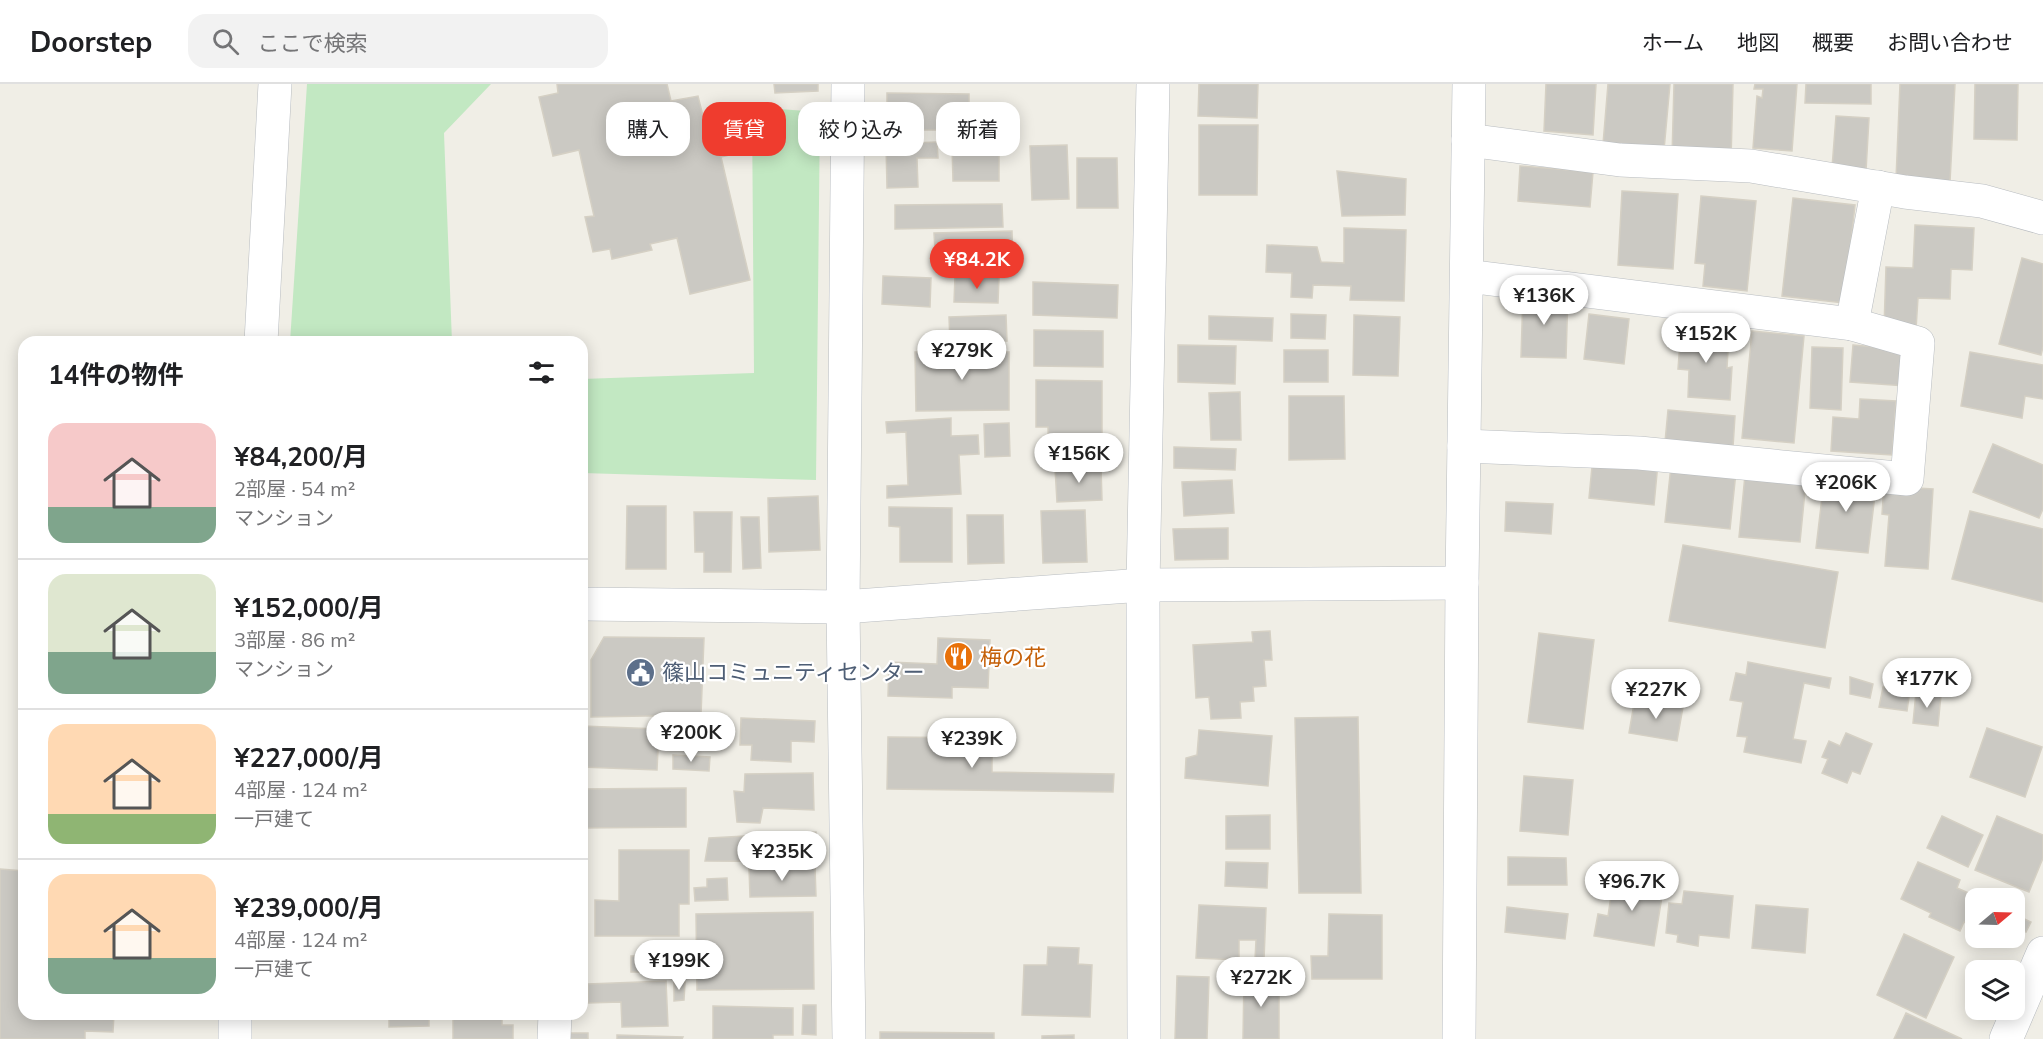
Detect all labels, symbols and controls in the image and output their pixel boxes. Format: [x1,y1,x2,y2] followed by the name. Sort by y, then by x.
[188,14,608,68] search box
[30,24,152,59] text: Doorstep
[209,25,242,58] icon: search
[257,29,367,57] text: ここで検索
[1642,29,1704,55] text: ホーム
[1737,29,1779,55] text: 地図
[1812,29,1854,55] text: 概要
[1887,29,2013,55] text: お問い合わせ
[606,102,690,156] chip: 購入
[702,102,786,156] chip: 賃貸
[798,102,924,156] chip: 絞り込み
[936,102,1020,156] chip: 新着
[928,239,1026,290] pin: ¥84.2K
[944,246,1010,271] text: ¥84.2K
[1502,275,1586,326] pin: ¥136K
[1513,282,1575,307] text: ¥136K
[1664,313,1748,364] pin: ¥152K
[1675,320,1737,345] text: ¥152K
[920,330,1004,381] pin: ¥279K
[931,337,993,362] text: ¥279K
[525,356,558,389] icon: filters
[48,358,183,391] text: 14件の物件
[1037,433,1121,484] pin: ¥156K
[234,440,368,473] text: ¥84,200/月
[1048,440,1110,465] text: ¥156K
[96,447,168,519] icon: home
[1804,462,1888,513] pin: ¥206K
[1815,469,1877,494] text: ¥206K
[234,476,355,501] text: 2部屋 · 54 m²
[234,505,334,530] text: マンション
[234,591,384,624] text: ¥152,000/月
[96,598,168,670] icon: home
[234,627,355,652] text: 3部屋 · 86 m²
[943,641,975,673] restaurant icon: 梅の花
[980,643,1046,671] place label: 梅の花
[234,656,334,681] text: マンション
[625,656,657,688] public building icon: 篠山コミュニティセンター
[662,658,925,686] place label: 篠山コミュニティセンター
[1885,658,1969,709] pin: ¥177K
[1896,665,1958,690] text: ¥177K
[1614,669,1698,720] pin: ¥227K
[1625,676,1687,701] text: ¥227K
[649,712,733,763] pin: ¥200K
[930,718,1014,769] pin: ¥239K
[660,719,722,744] text: ¥200K
[941,725,1003,750] text: ¥239K
[234,741,384,774] text: ¥227,000/月
[96,748,168,820] icon: home
[234,777,367,802] text: 4部屋 · 124 m²
[234,806,314,831] text: 一戸建て
[740,831,824,882] pin: ¥235K
[751,838,813,863] text: ¥235K
[1583,861,1681,912] pin: ¥96.7K
[1599,868,1665,893] text: ¥96.7K
[1965,888,2025,948] north arrow
[1965,888,2025,1020] map controls
[234,891,384,924] text: ¥239,000/月
[96,898,168,970] icon: home
[234,927,367,952] text: 4部屋 · 124 m²
[637,940,721,991] pin: ¥199K
[648,947,710,972] text: ¥199K
[234,956,314,981] text: 一戸建て
[1219,957,1303,1008] pin: ¥272K
[1965,960,2025,1020] button: layers
[1230,964,1292,989] text: ¥272K

